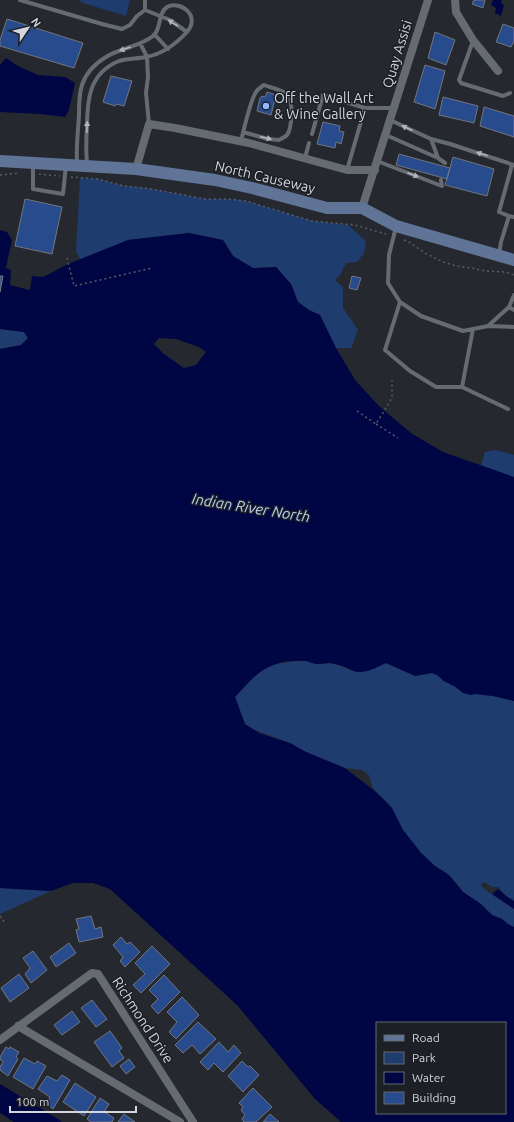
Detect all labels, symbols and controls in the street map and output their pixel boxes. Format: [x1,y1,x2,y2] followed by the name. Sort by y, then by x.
[8,8,48,48] north arrow
[29,15,43,29] text: N
[379,18,415,90] street label: Quay Assisi
[167,19,179,26] one-way arrow
[119,46,131,52] one-way arrow
[274,90,374,122] place label: Off the Wall Art & Wine Gallery
[261,101,271,111] marker: Off the Wall Art & Wine Gallery
[83,121,90,133] one-way arrow
[401,125,412,131] one-way arrow
[260,135,272,141] one-way arrow
[476,151,488,157] one-way arrow
[213,158,317,196] street label: North Causeway
[407,172,419,178] one-way arrow
[191,490,311,525] water label: Indian River North
[109,974,177,1066] street label: Richmond Drive
[376,1022,506,1114] legend
[412,1031,440,1044] text: Road
[412,1051,436,1064] text: Park
[412,1071,445,1084] text: Water
[10,1088,136,1114] scale bar
[412,1091,456,1104] text: Building
[16,1095,49,1108] text: 100 m

